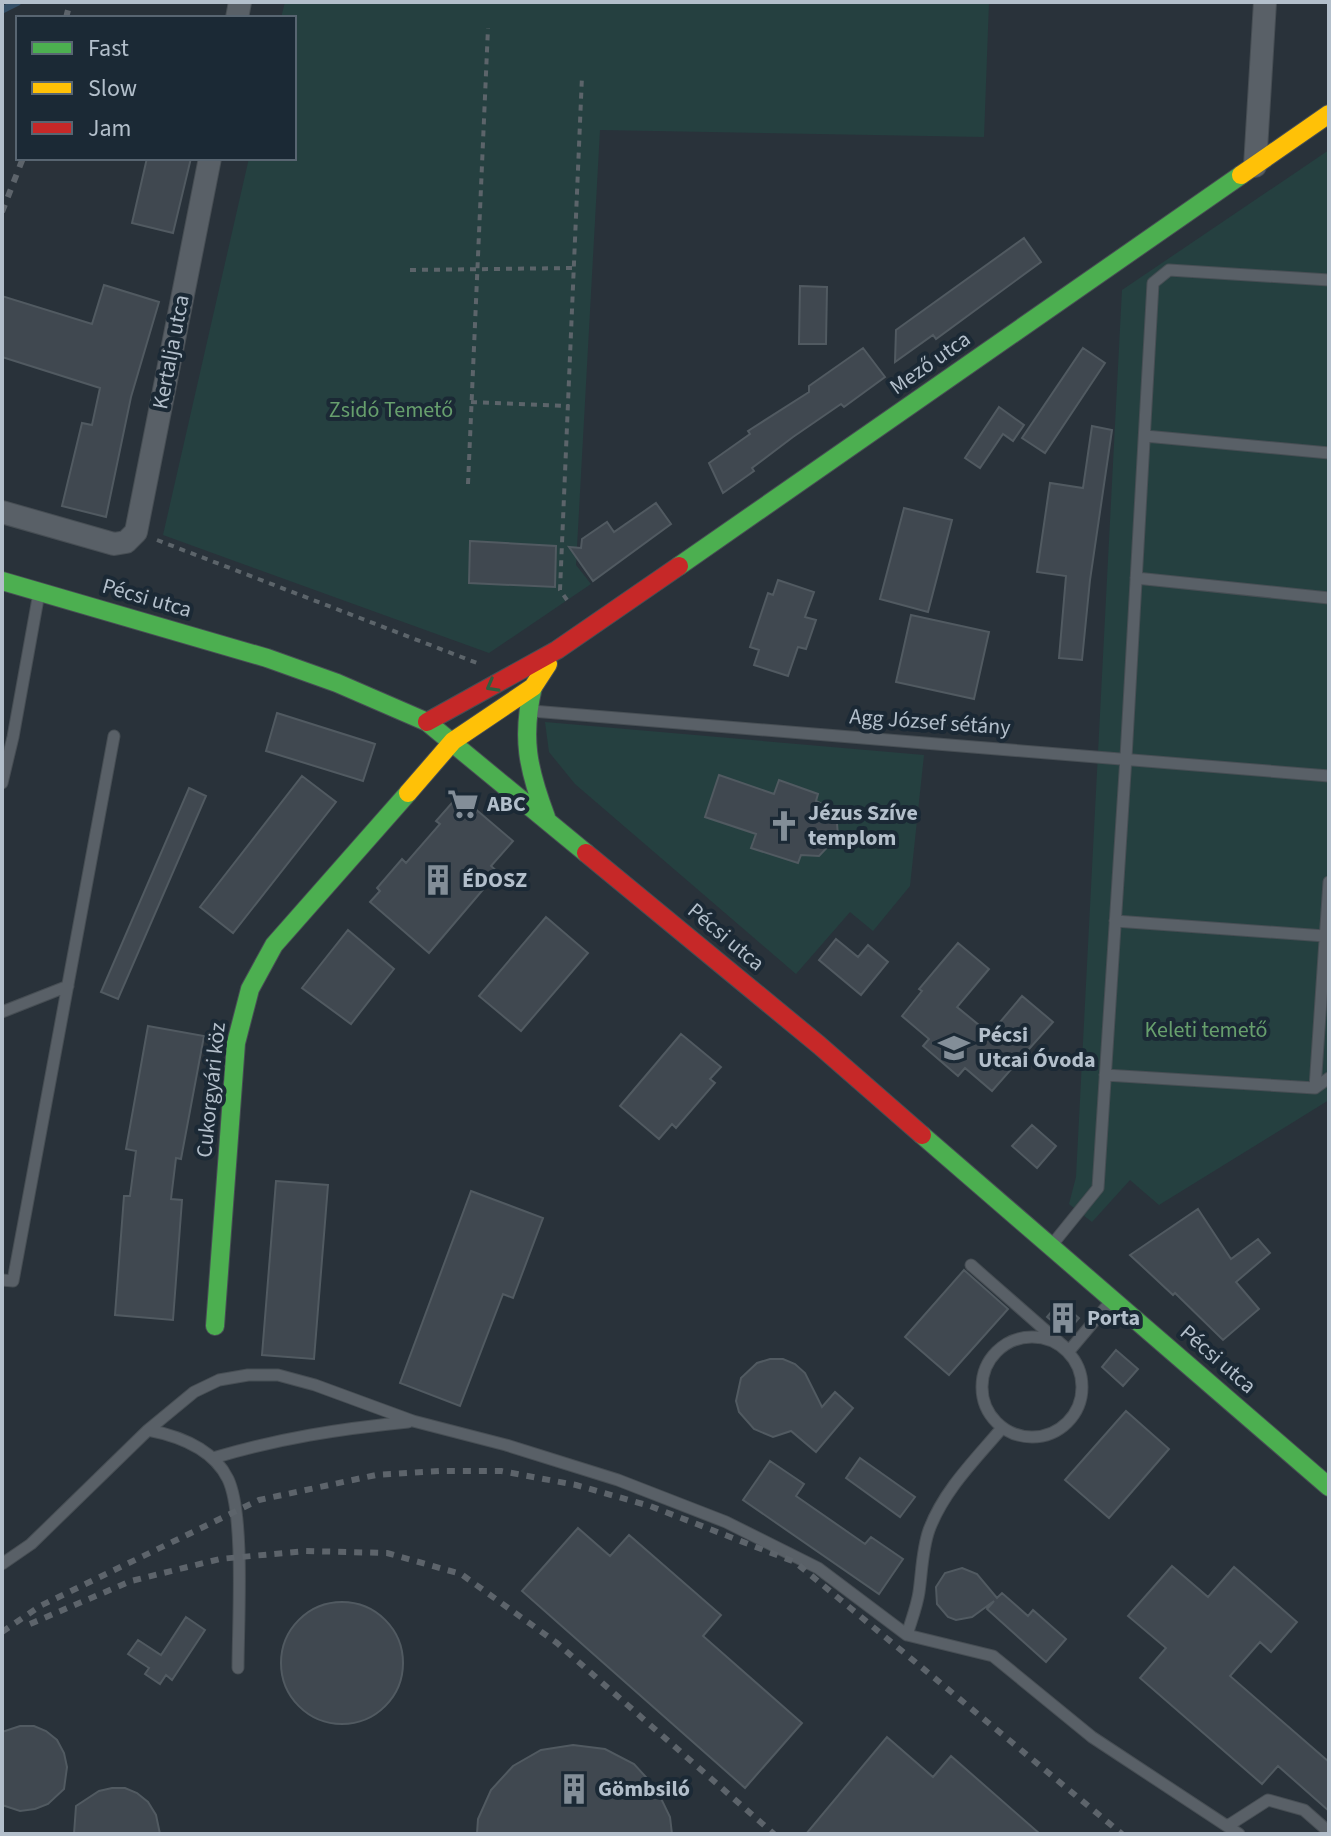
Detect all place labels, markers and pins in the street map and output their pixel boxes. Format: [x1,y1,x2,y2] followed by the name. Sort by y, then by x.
[446,787,480,821] supermarket icon: ABC
[486,788,526,820] place label: ABC
[808,797,918,854] place label: Jézus Szíve templom
[767,809,801,843] church icon: Jézus Szíve templom
[421,863,455,897] building icon: ÉDOSZ
[462,864,527,896] place label: ÉDOSZ
[978,1019,1096,1076] place label: Pécsi Utcai Óvoda
[937,1031,971,1065] school or university icon: Pécsi Utcai Óvoda
[1046,1301,1080,1335] building icon: Porta
[1087,1302,1140,1334] place label: Porta
[557,1772,591,1806] building icon: Gömbsiló
[598,1773,690,1805] place label: Gömbsiló

